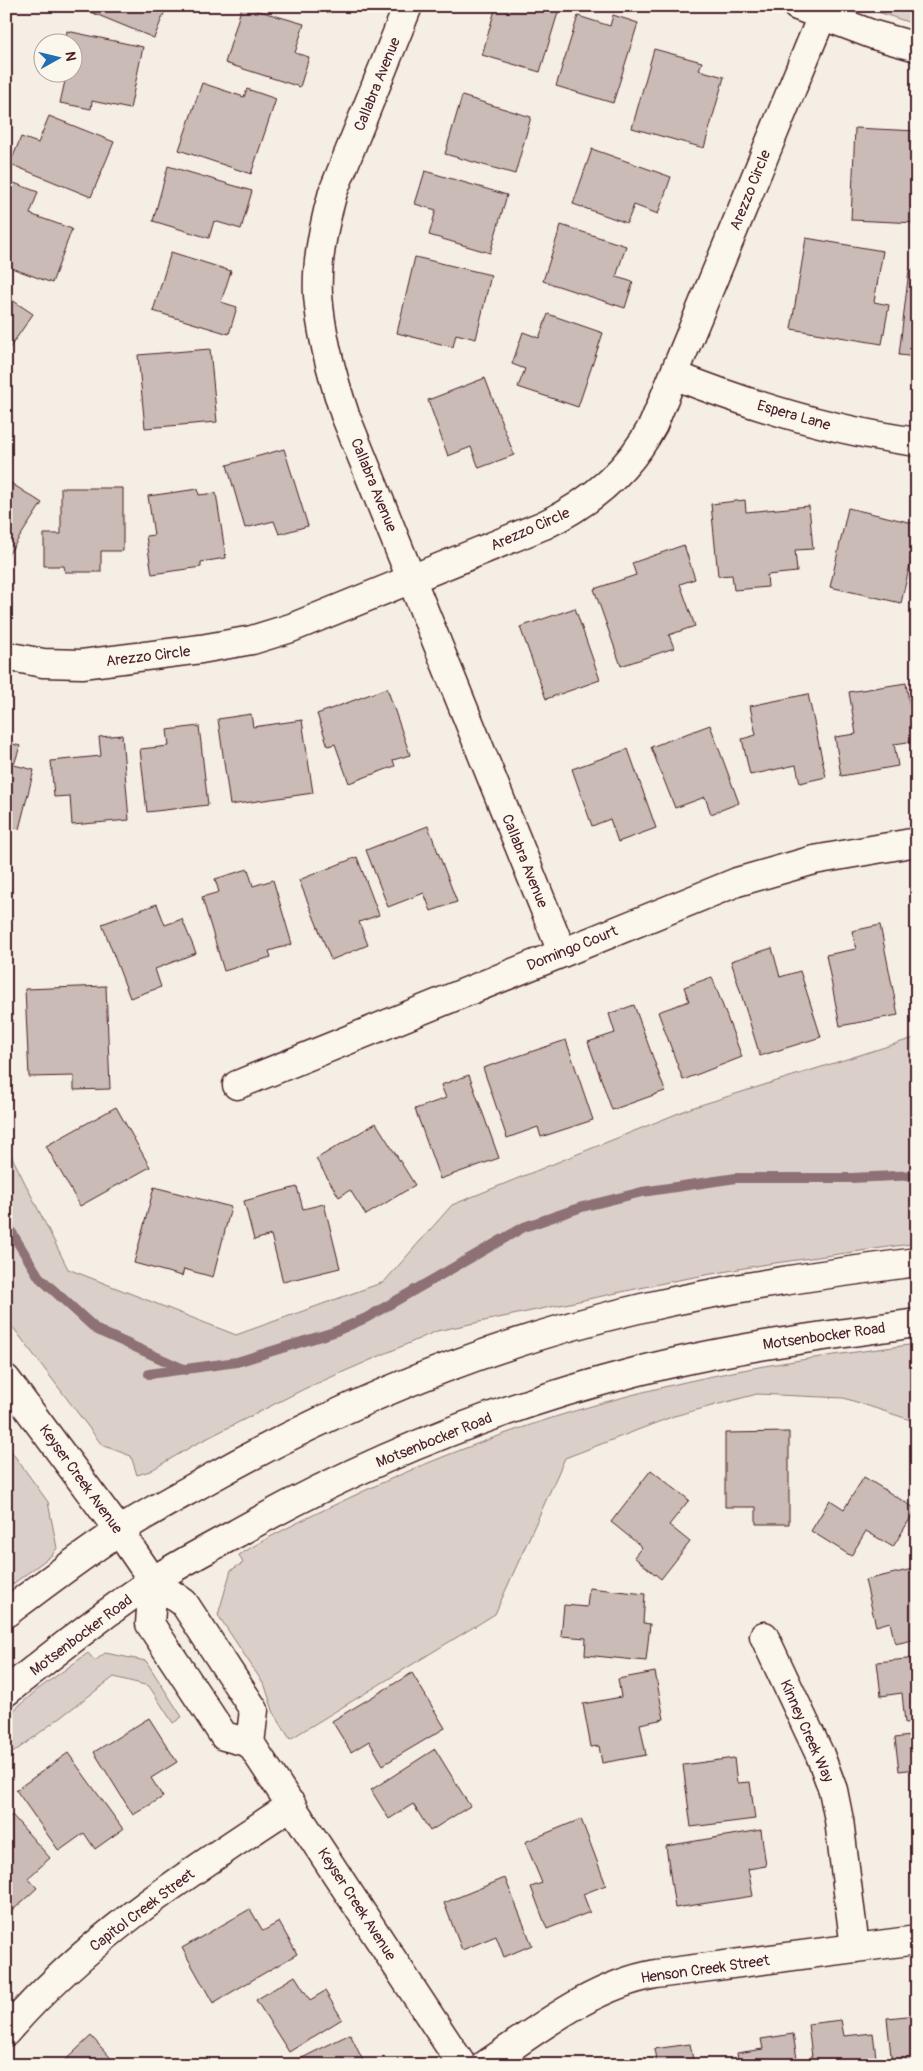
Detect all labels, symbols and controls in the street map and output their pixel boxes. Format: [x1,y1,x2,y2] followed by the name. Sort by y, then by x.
[32,32,82,82] north arrow
[350,34,405,134] street label: Callabra Avenue
[61,50,79,62] text: N
[726,147,775,233] street label: Arezzo Circle
[755,396,833,435] street label: Espera Lane
[346,436,401,535] street label: Callabra Avenue
[488,503,573,555] street label: Arezzo Circle
[105,642,192,671] street label: Arezzo Circle
[497,812,552,911] street label: Callabra Avenue
[524,921,621,975] street label: Domingo Court
[762,1318,887,1355] street label: Motsenbocker Road
[373,1409,495,1472] street label: Motsenbocker Road
[35,1421,127,1538] street label: Keyser Creek Avenue
[26,1591,136,1680] street label: Motsenbocker Road
[775,1677,838,1786] street label: Kinney Creek Way
[313,1844,400,1965] street label: Keyser Creek Avenue
[86,1864,199,1956] street label: Capitol Creek Street
[639,1951,772,1988] street label: Henson Creek Street

